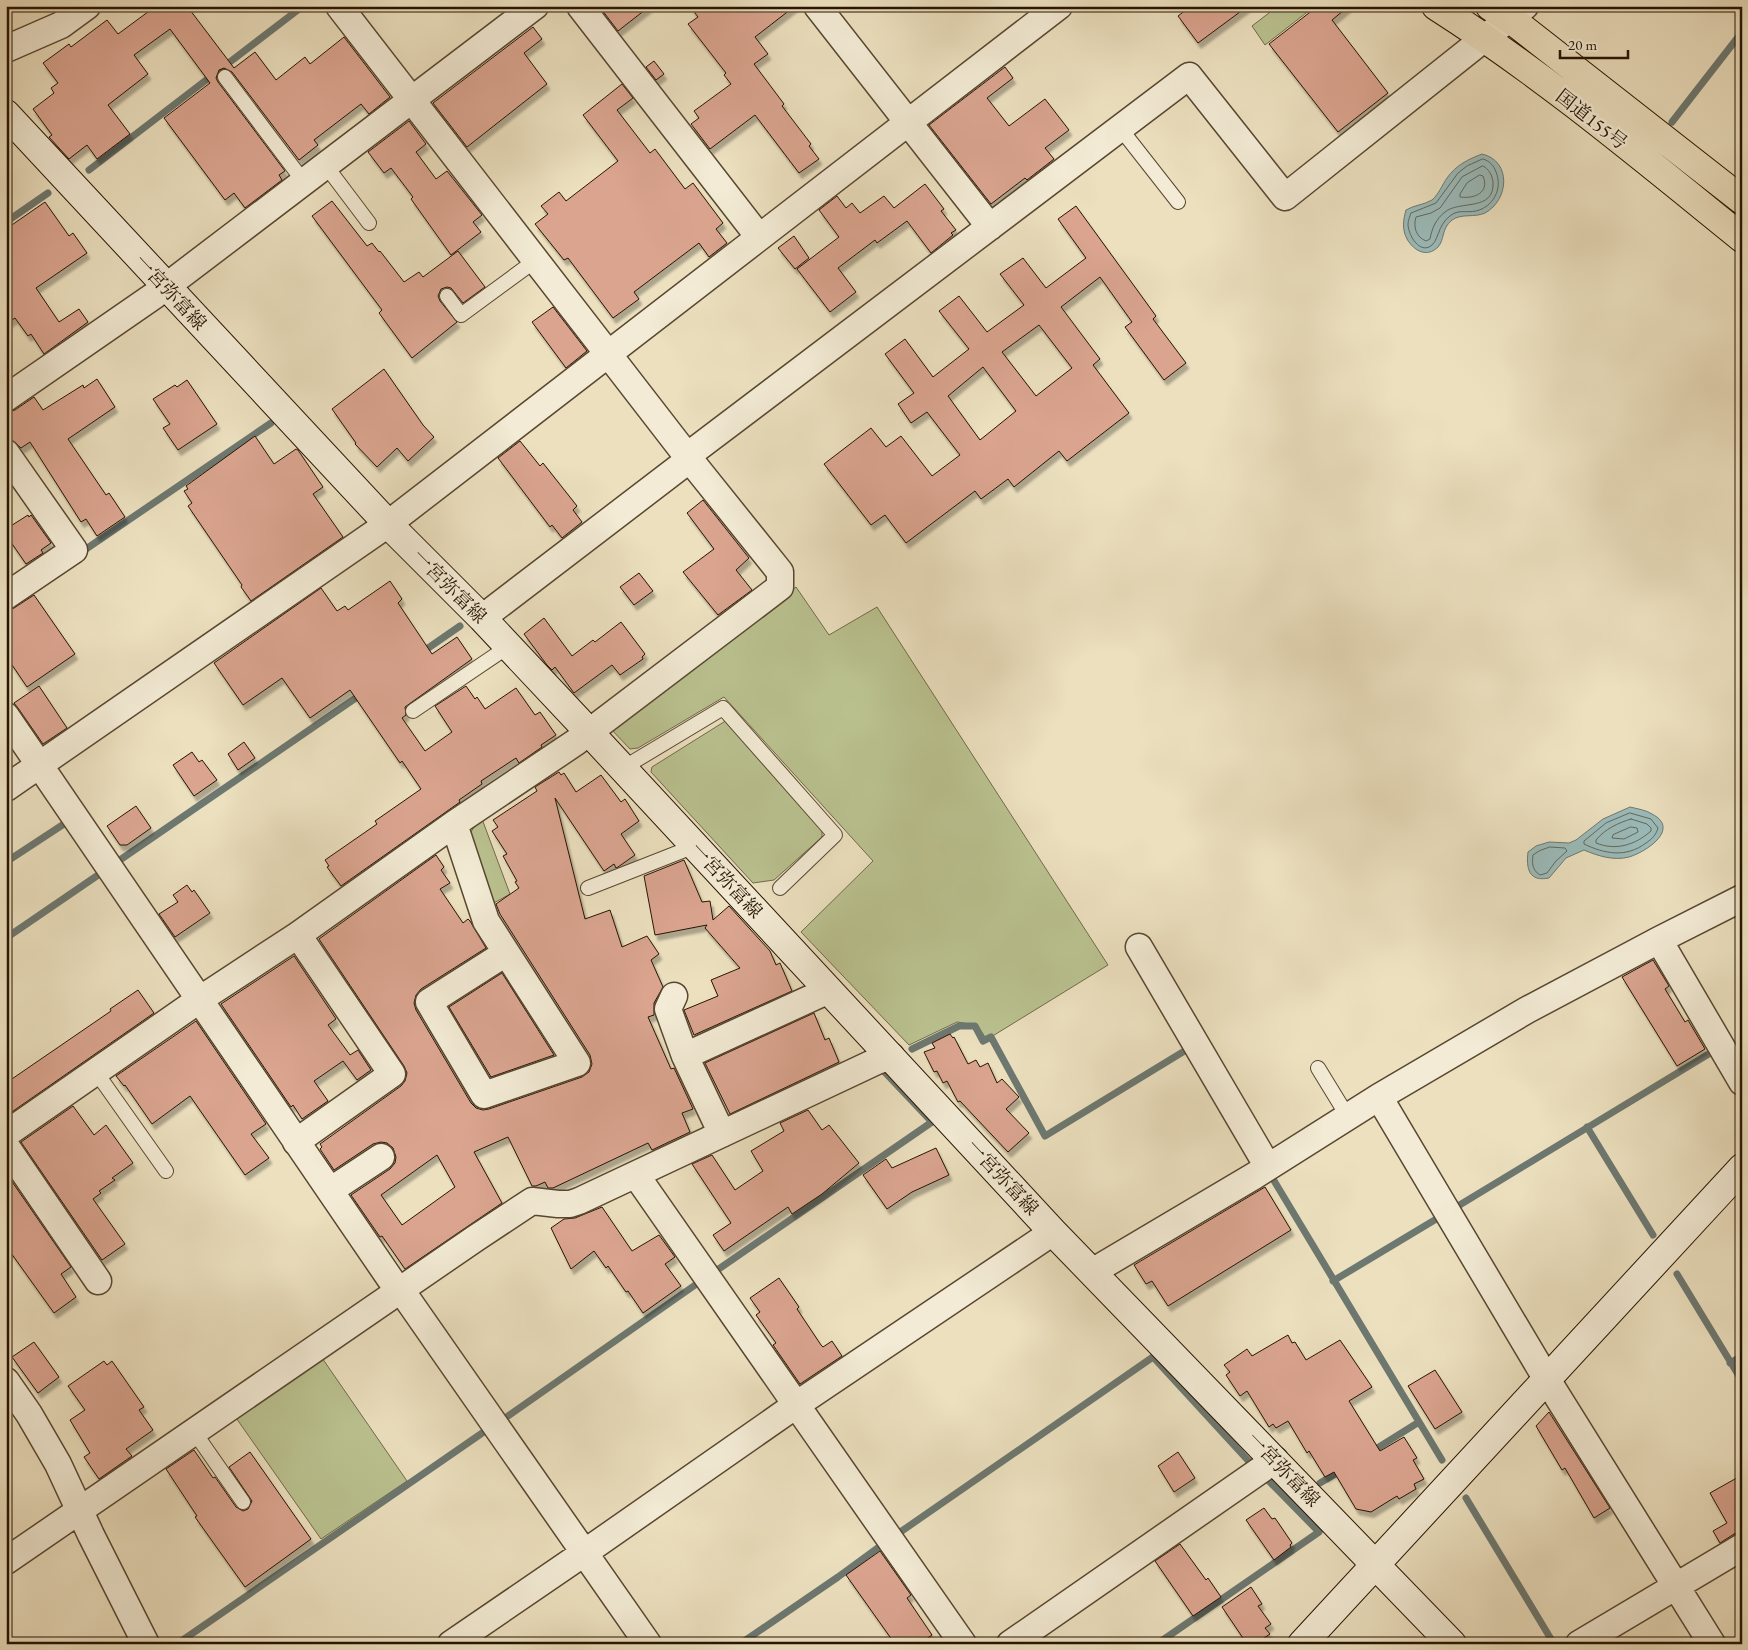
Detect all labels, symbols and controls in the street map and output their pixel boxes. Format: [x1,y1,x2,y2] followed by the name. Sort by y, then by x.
[1560,28,1628,60] scale bar
[1568,35,1597,54] text: 20 m
[1551,84,1633,155] street label: 国道155号
[129,249,212,336] street label: 一宮弥富線
[407,544,492,629] street label: 一宮弥富線
[685,837,768,924] street label: 一宮弥富線
[961,1134,1044,1221] street label: 一宮弥富線
[1242,1426,1326,1512] street label: 一宮弥富線

